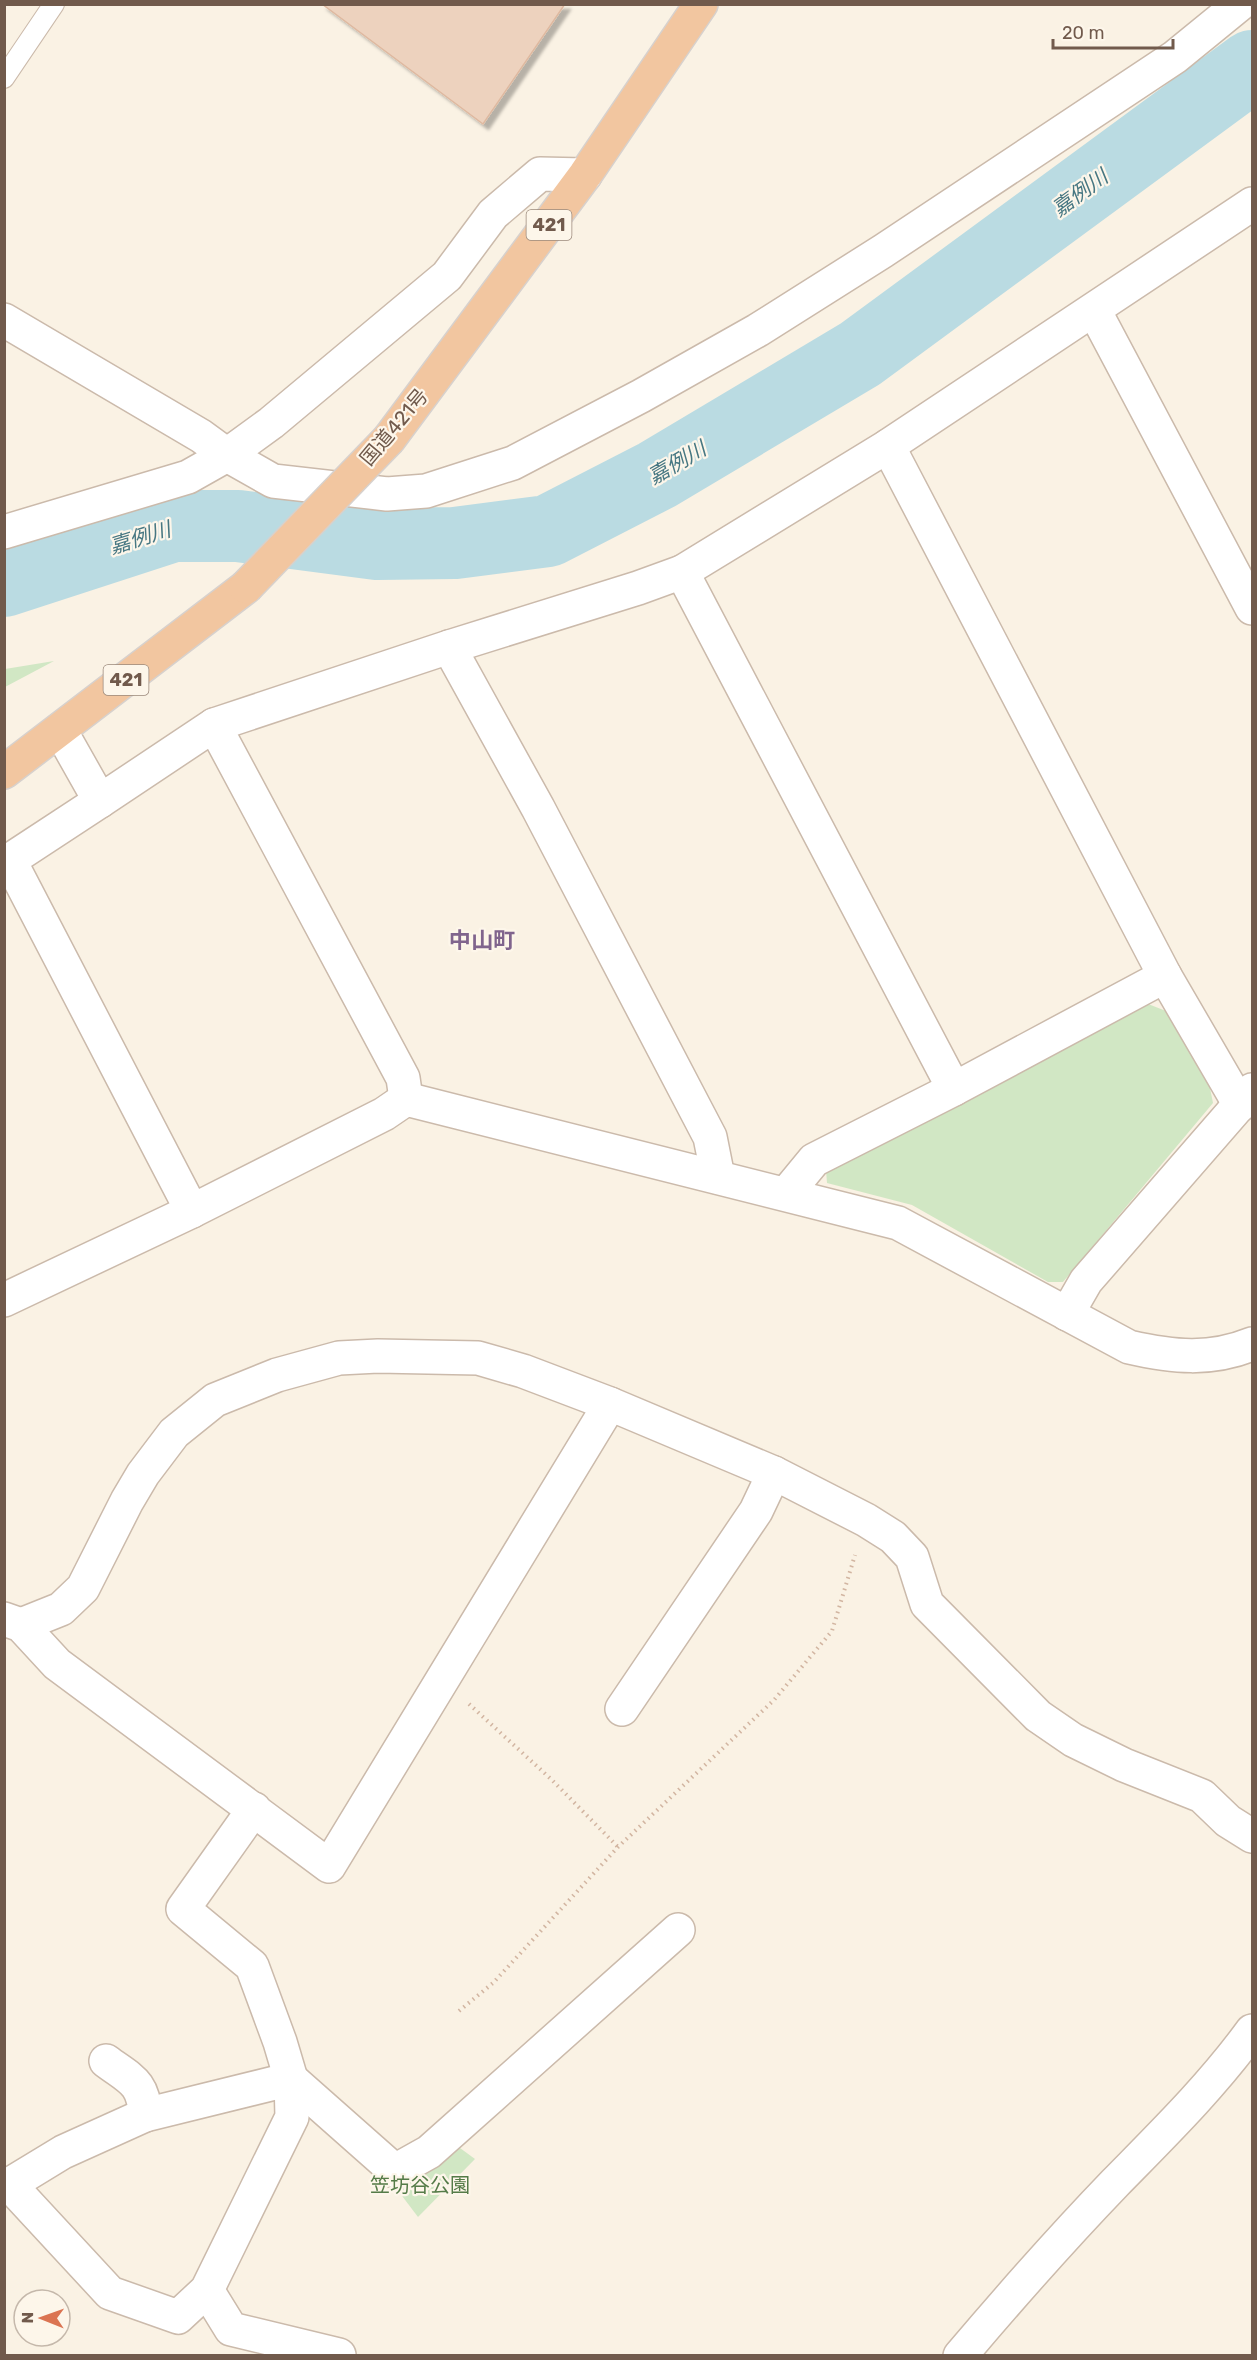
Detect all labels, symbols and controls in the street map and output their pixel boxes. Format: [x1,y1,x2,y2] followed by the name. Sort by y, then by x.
[1053,12,1173,50] scale bar
[1062,22,1104,44] text: 20 m
[1047,163,1114,221] water label: 嘉例川
[526,210,572,240] road number: 421
[355,384,433,470] street label: 国道421号
[643,435,712,489] water label: 嘉例川
[106,516,176,559] water label: 嘉例川
[104,665,148,695] road number: 421
[449,927,515,954] district label: 中山町
[370,2173,470,2197] park label: 笠坊谷公園
[12,2288,72,2348] north arrow
[18,2312,37,2324] text: N

